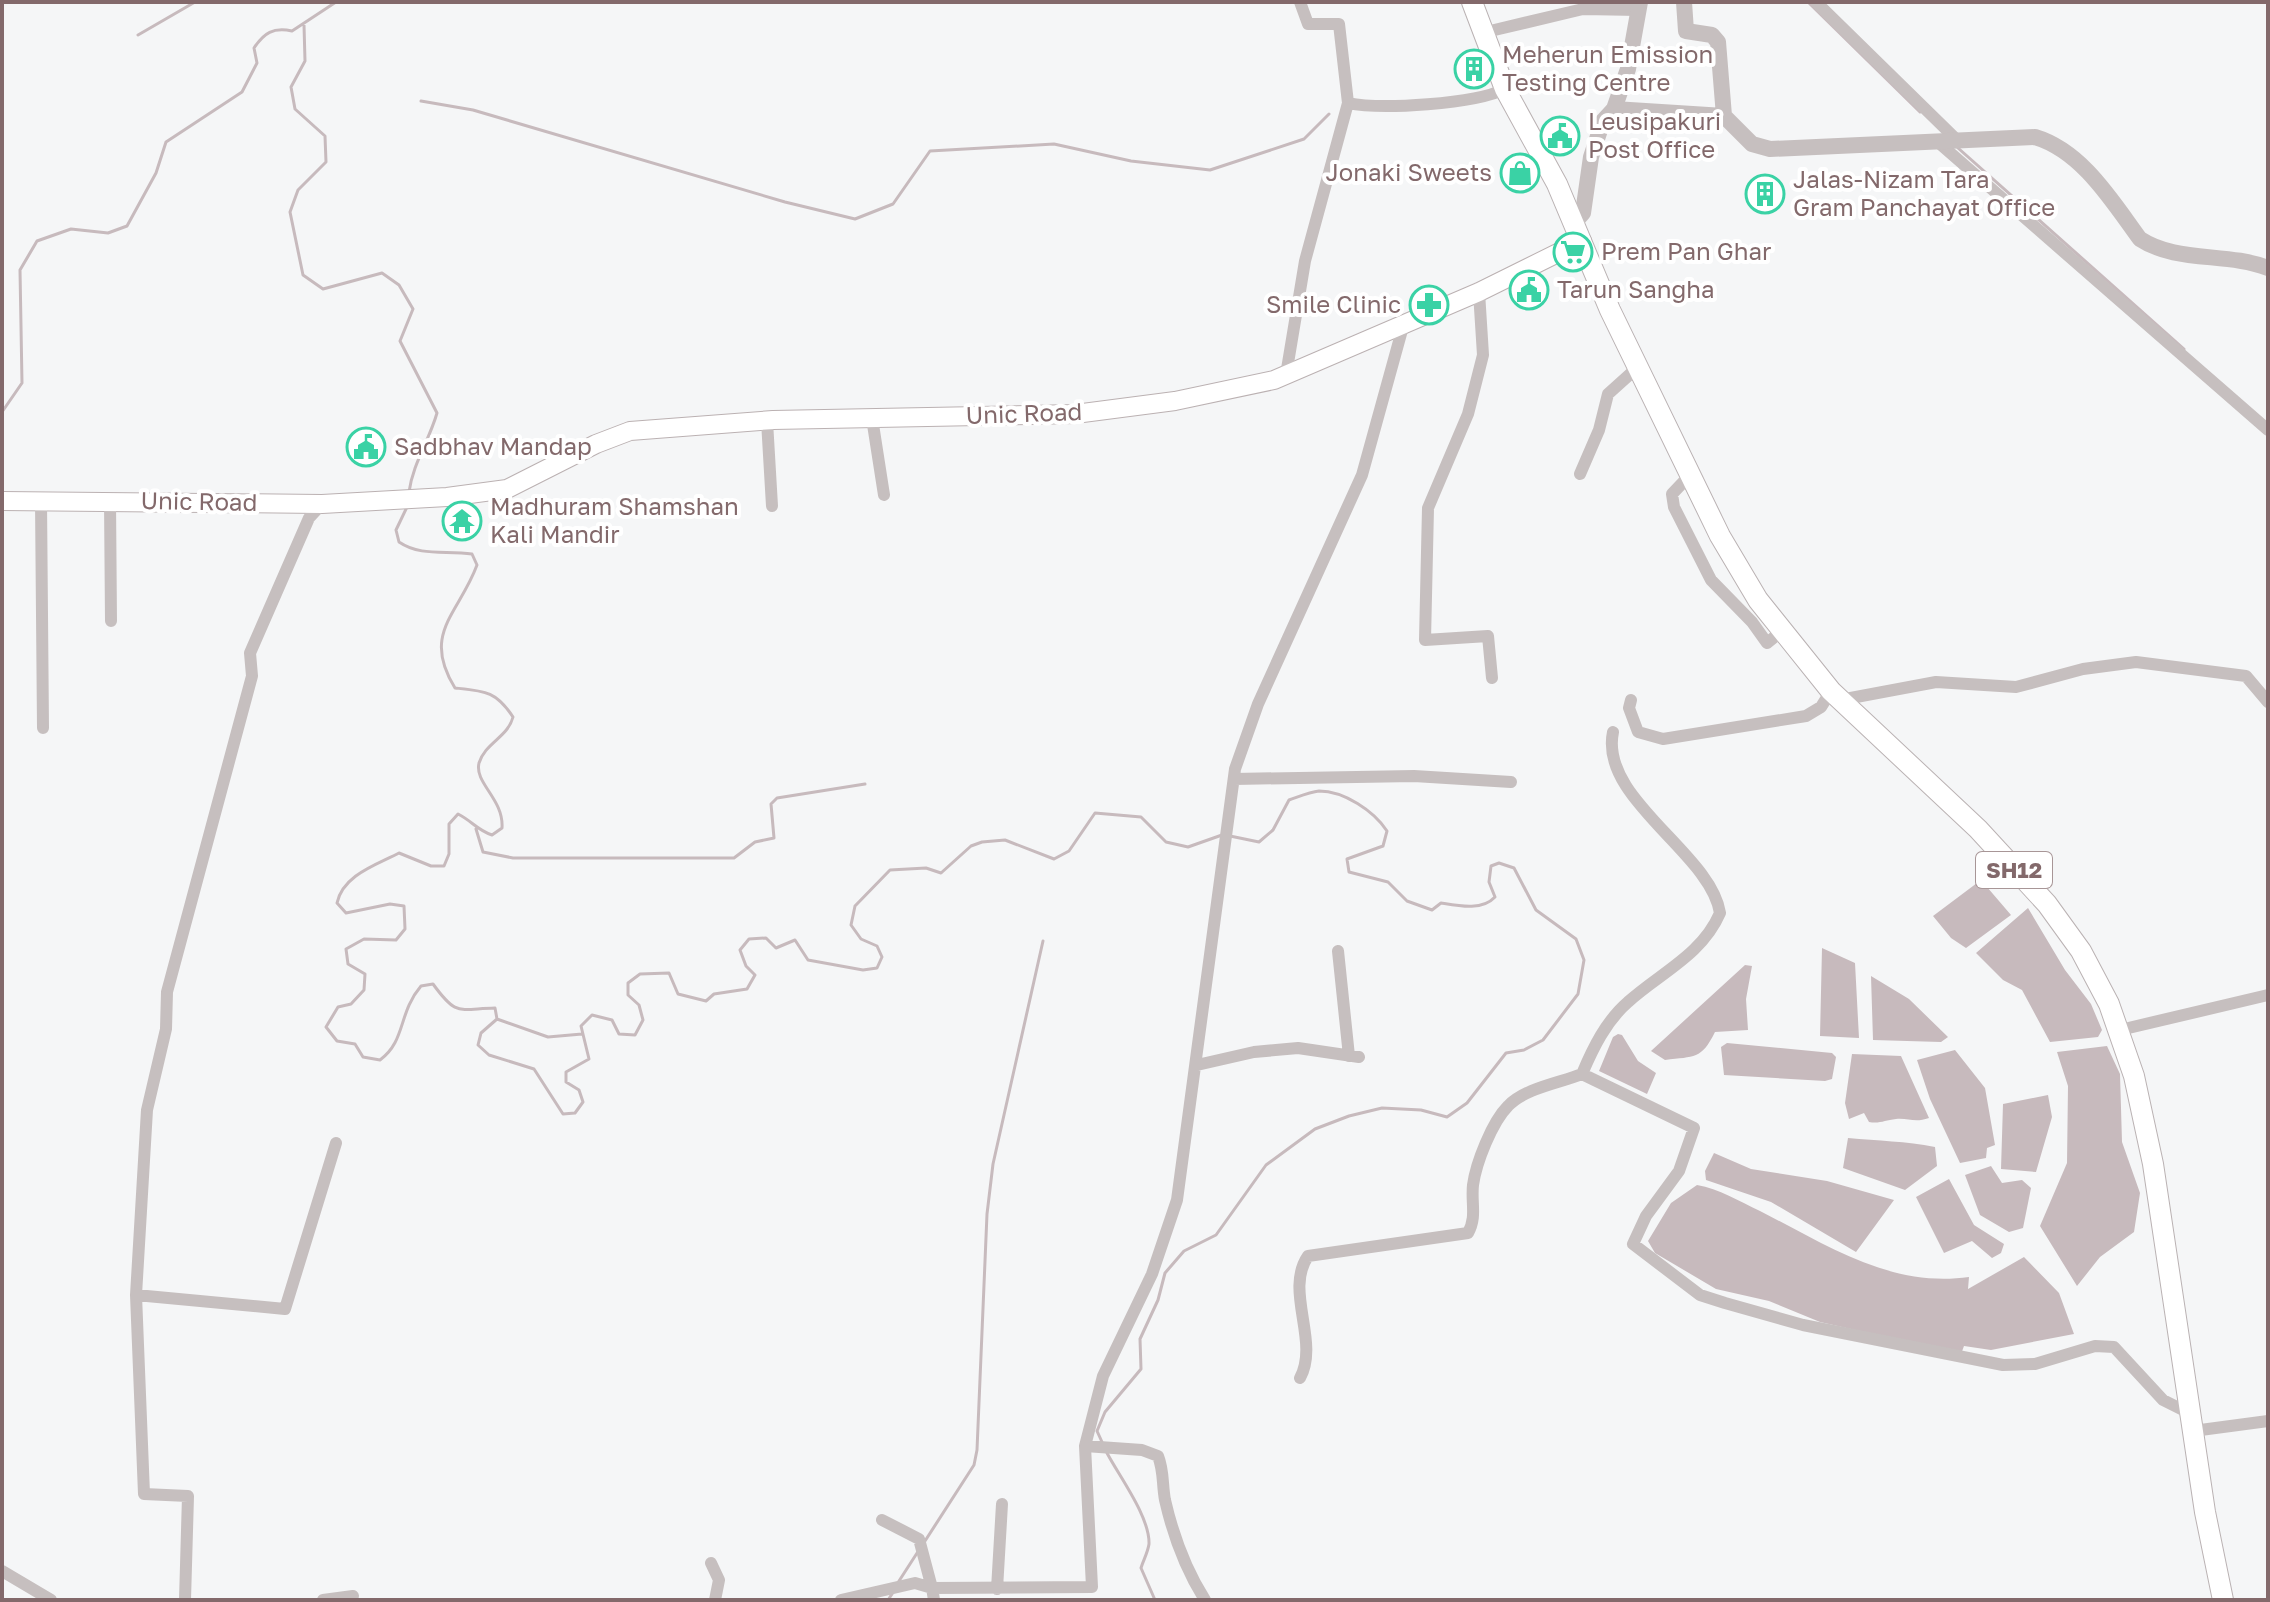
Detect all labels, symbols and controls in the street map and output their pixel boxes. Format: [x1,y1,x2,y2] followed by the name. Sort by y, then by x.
[1502,39,1713,96] place label: Meherun Emission Testing Centre
[1453,48,1495,90] building icon: Meherun Emission Testing Centre
[1588,106,1721,163] place label: Leusipakuri Post Office
[1539,115,1581,157] public building icon: Leusipakuri Post Office
[1499,152,1541,194] shop icon: Jonaki Sweets
[1325,157,1492,186] place label: Jonaki Sweets
[1793,164,2055,221] place label: Jalas-Nizam Tara Gram Panchayat Office
[1744,173,1786,215] building icon: Jalas-Nizam Tara Gram Panchayat Office
[1552,231,1594,273] supermarket icon: Prem Pan Ghar
[1601,236,1771,265] place label: Prem Pan Ghar
[1508,269,1550,311] public building icon: Tarun Sangha
[1557,274,1715,303] place label: Tarun Sangha
[1408,284,1450,326] pharmacy icon: Smile Clinic
[1266,289,1401,318] place label: Smile Clinic
[965,396,1083,429] street label: Unic Road
[345,426,387,468] public building icon: Sadbhav Mandap
[394,431,592,460] place label: Sadbhav Mandap
[140,485,258,516] street label: Unic Road
[490,491,739,548] place label: Madhuram Shamshan Kali Mandir
[441,500,483,542] temple icon: Madhuram Shamshan Kali Mandir
[1976,852,2052,888] road number: SH12

